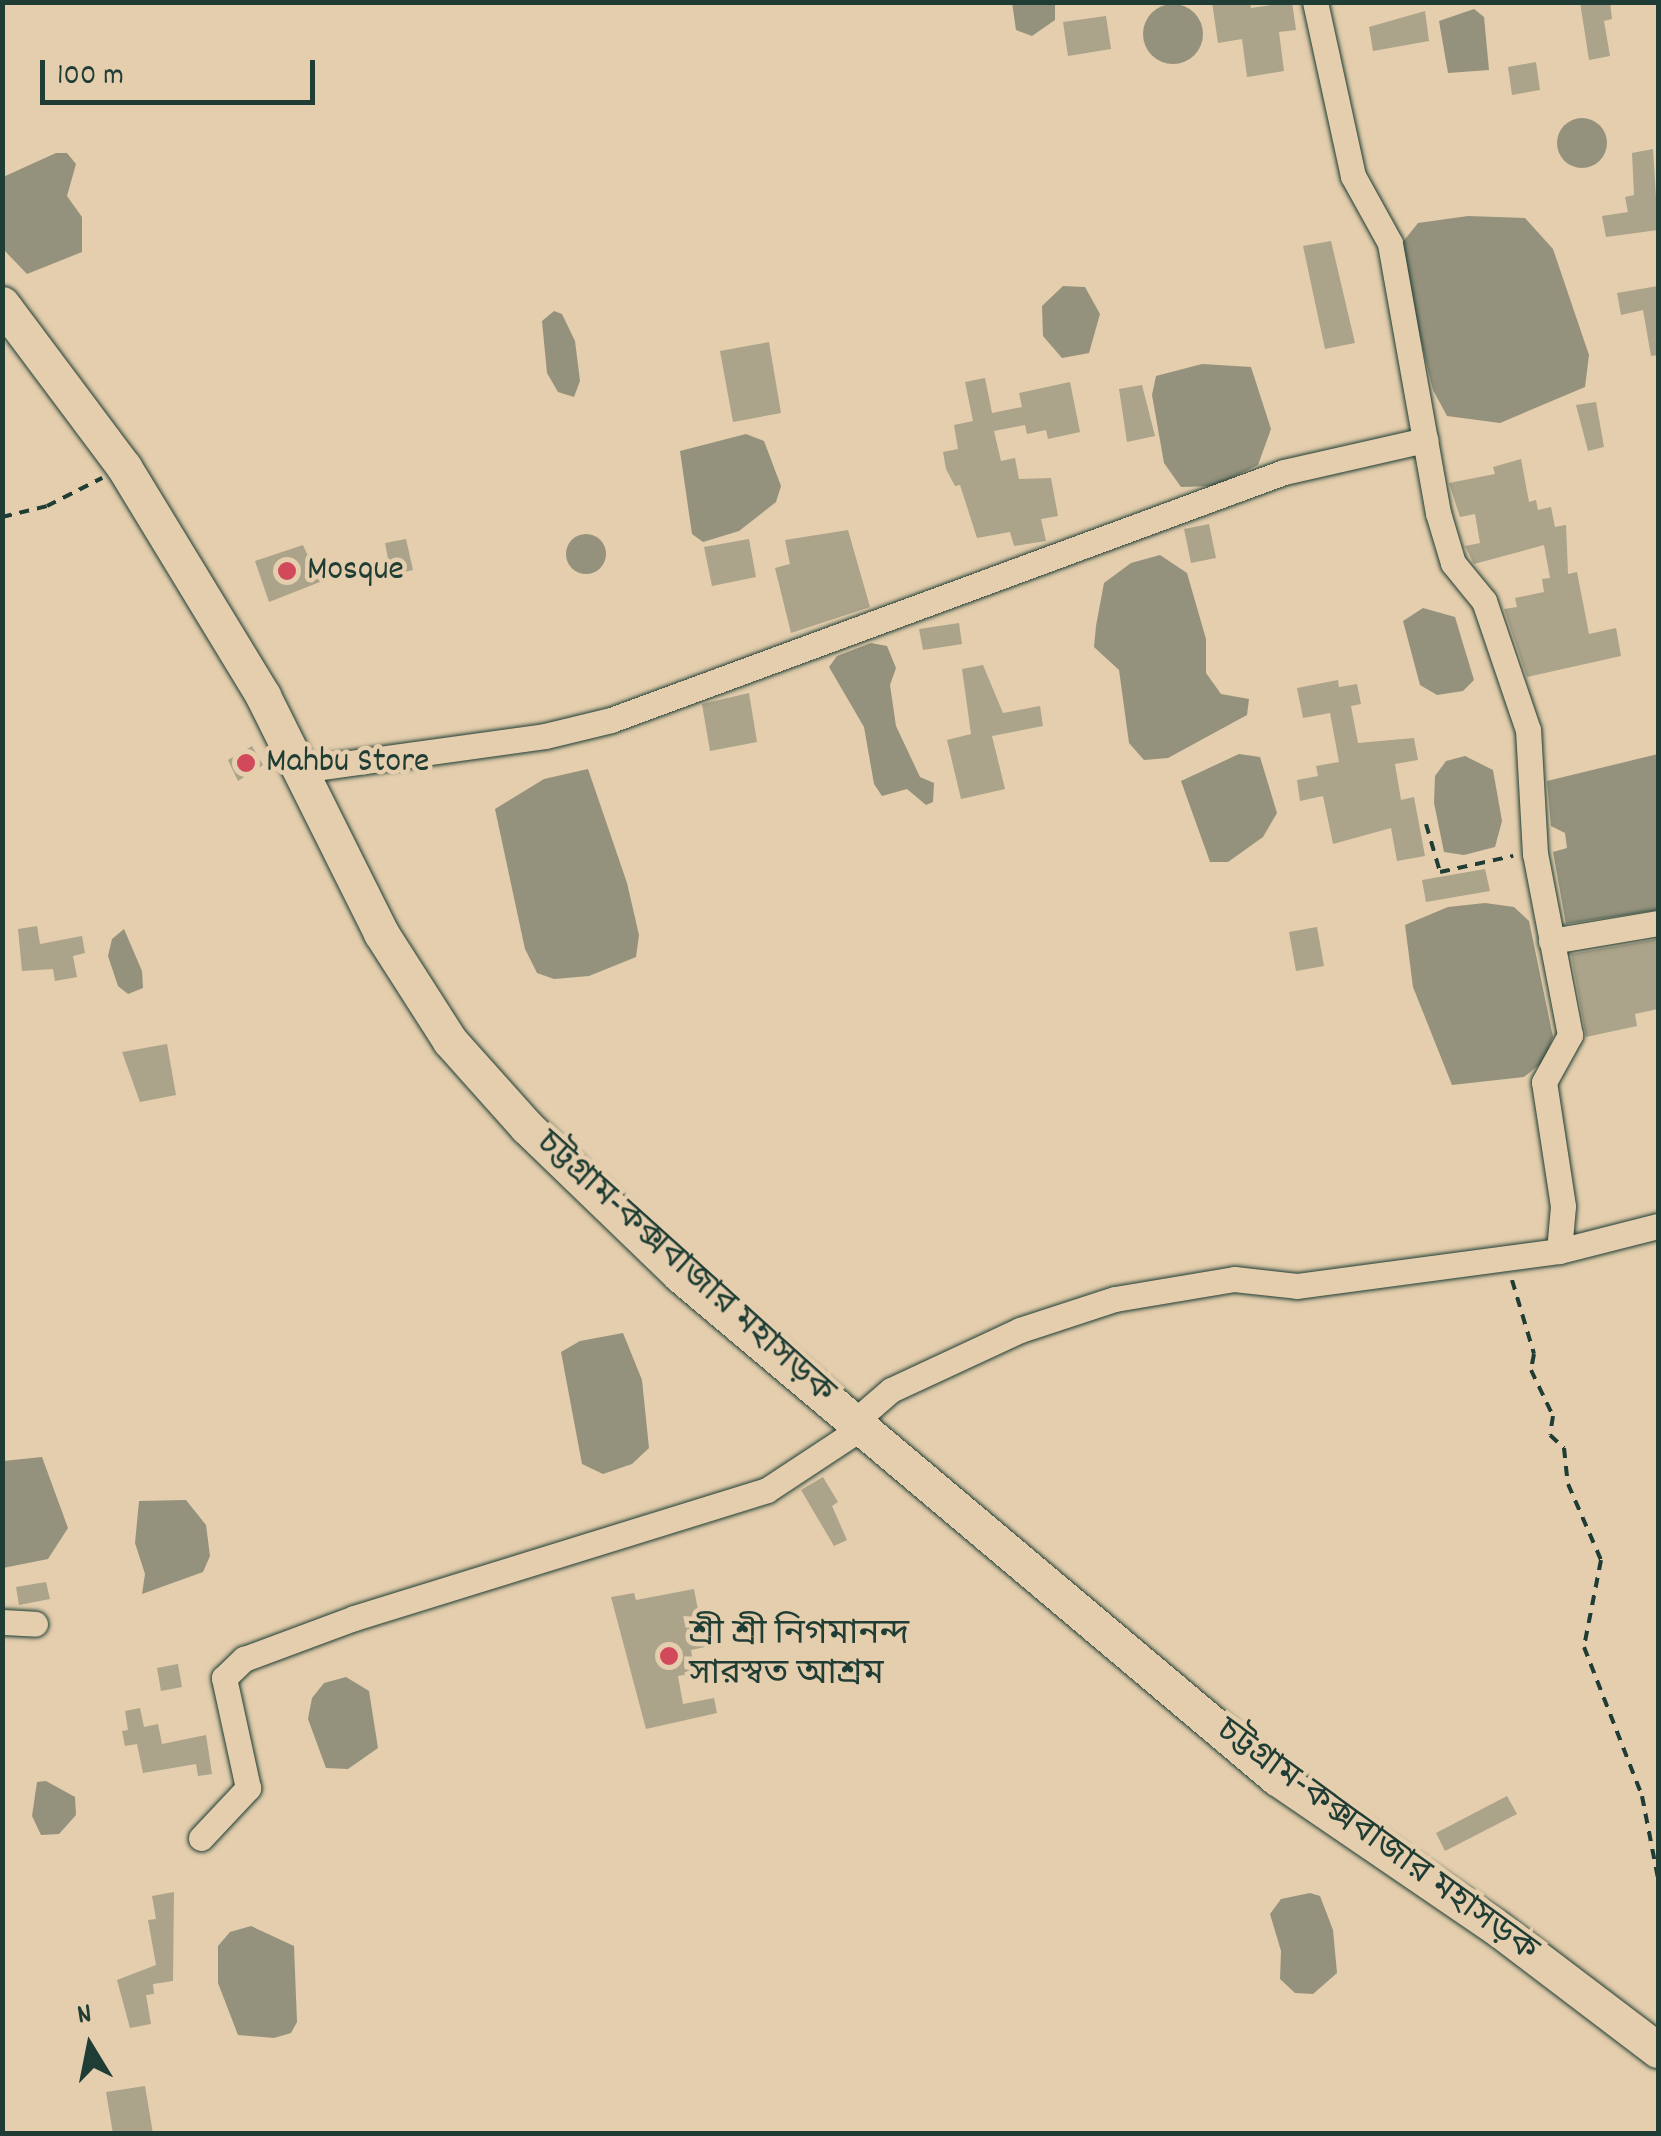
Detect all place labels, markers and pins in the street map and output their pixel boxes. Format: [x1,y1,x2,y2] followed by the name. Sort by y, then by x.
[307,550,404,592] place label: Mosque
[276,560,298,582] marker: Mosque
[266,742,430,784] place label: Mahbu Store
[235,752,257,774] marker: Mahbu Store
[689,1615,909,1697] place label: শ্রী শ্রী নিগমানন্দ সারস্বত আশ্রম
[658,1645,680,1667] marker: শ্রী শ্রী নিগমানন্দ সারস্বত আশ্রম

